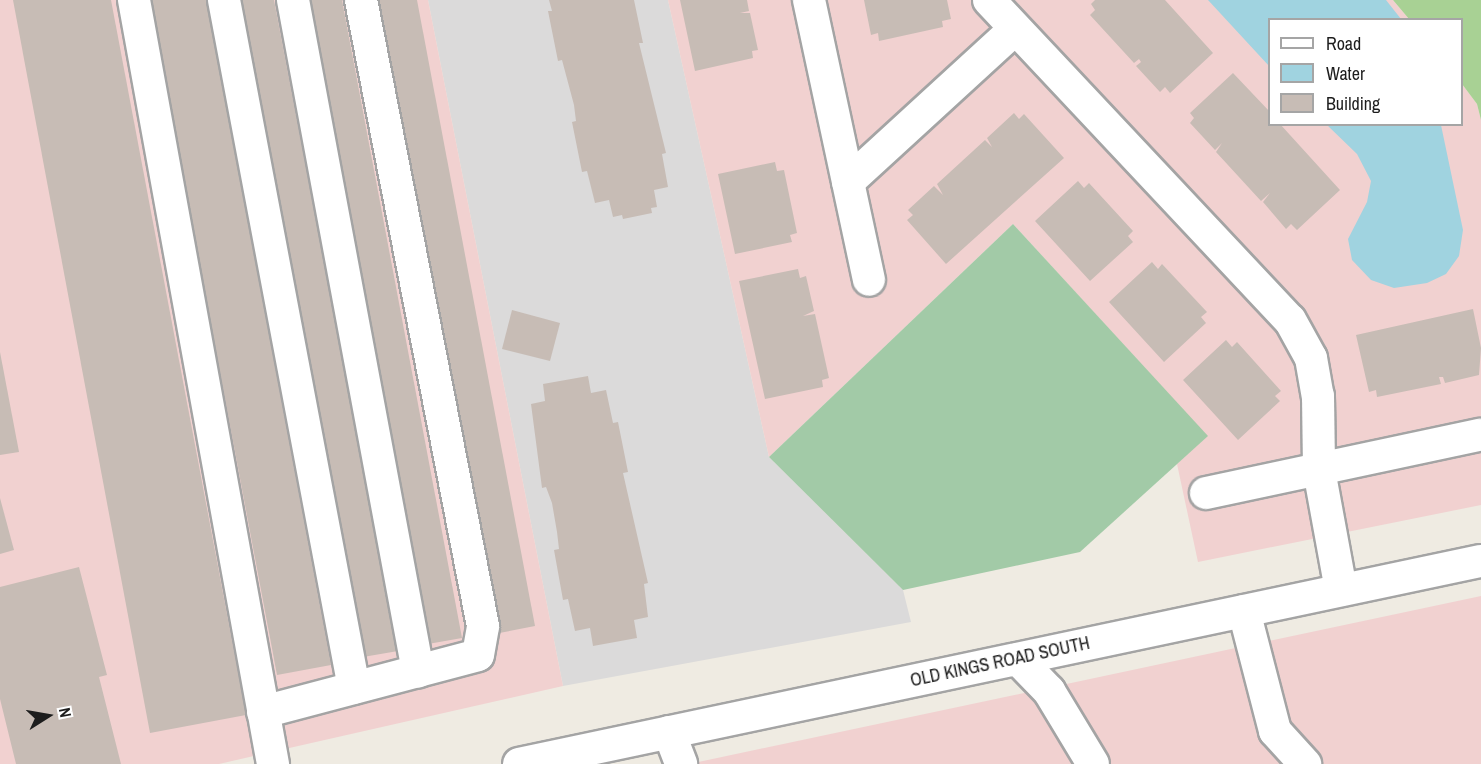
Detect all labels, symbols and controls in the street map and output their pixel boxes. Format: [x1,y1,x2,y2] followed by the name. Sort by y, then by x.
[1268,18,1463,126] legend
[1326,31,1361,56] text: Road
[1326,61,1365,86] text: Water
[1326,91,1380,116] text: Building
[908,632,1092,692] street label: OLD KINGS ROAD SOUTH
[18,686,78,746] north arrow
[54,706,77,719] text: N

